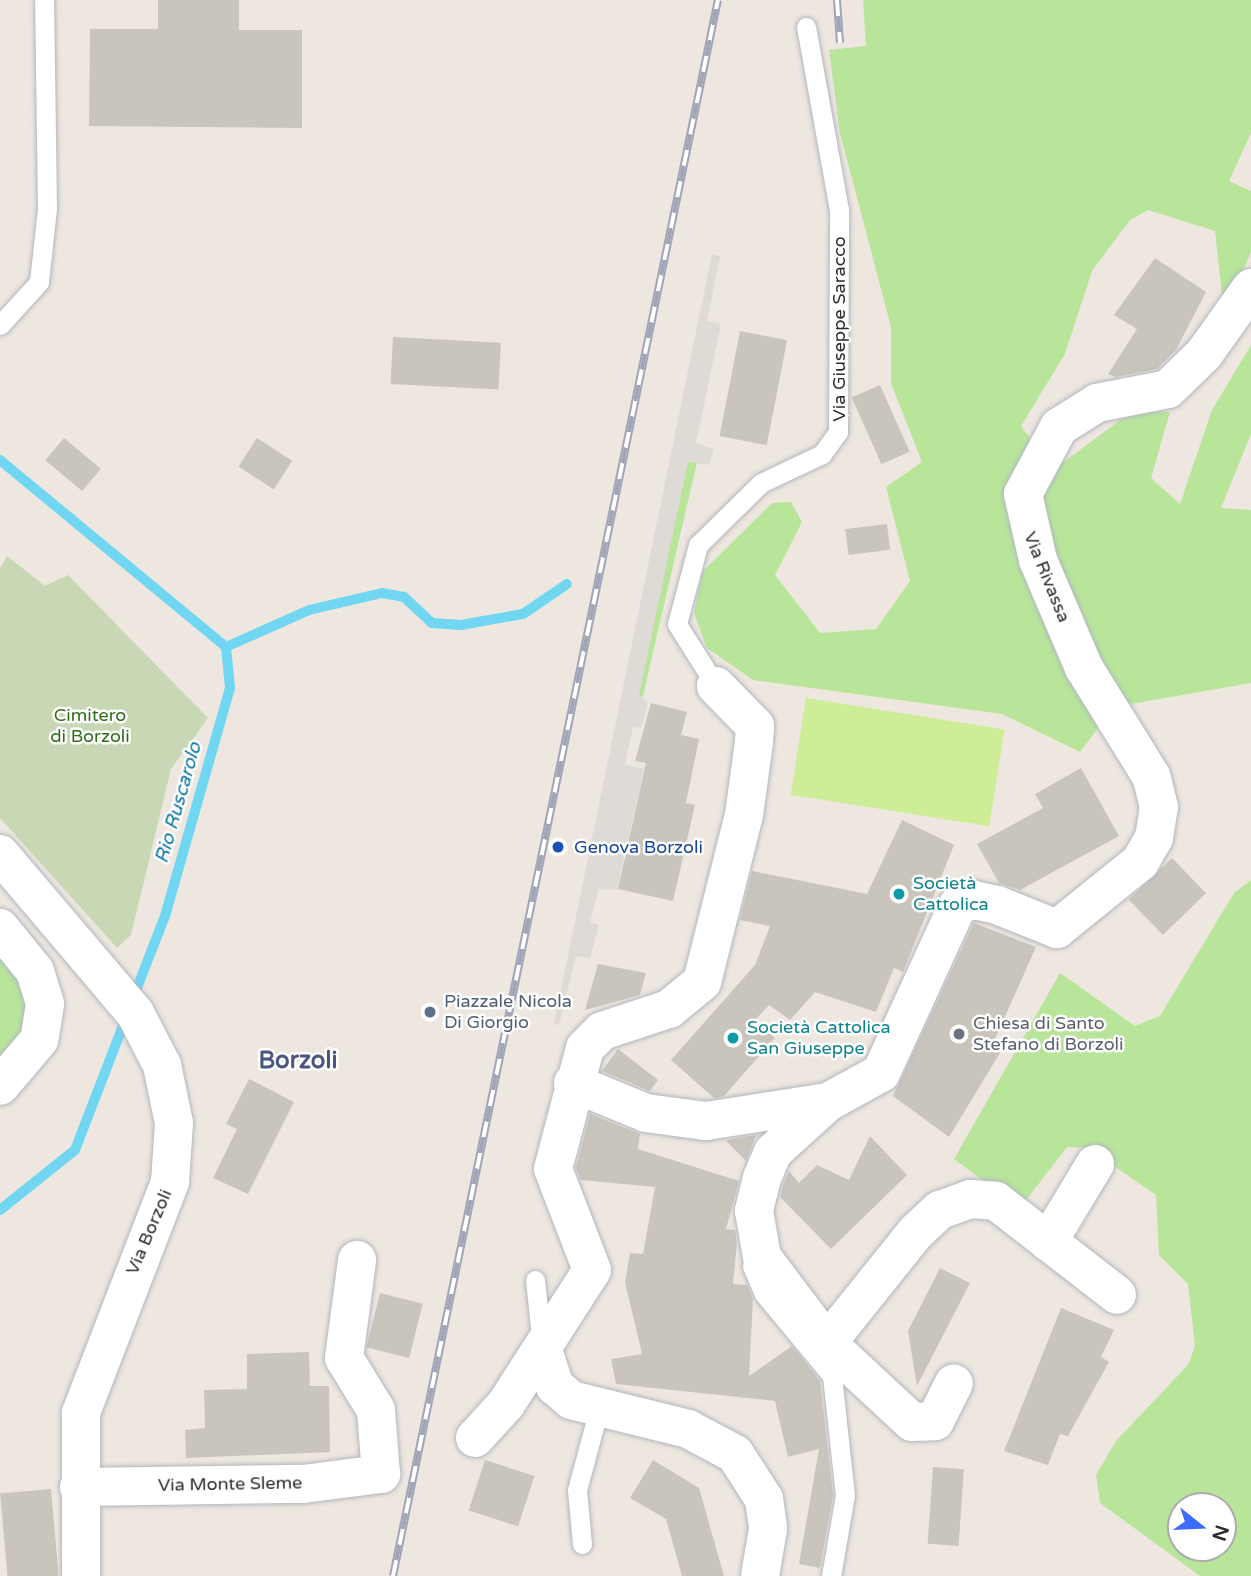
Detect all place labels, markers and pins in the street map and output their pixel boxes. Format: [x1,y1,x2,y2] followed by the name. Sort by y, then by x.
[574,836,703,858] place label: Genova Borzoli
[548,837,568,857] marker: Genova Borzoli
[913,873,989,916] place label: Società Cattolica
[891,886,907,902] marker: Società Cattolica
[444,991,572,1034] place label: Piazzale Nicola Di Giorgio
[422,1004,438,1020] marker: Piazzale Nicola Di Giorgio
[973,1013,1124,1056] place label: Chiesa di Santo Stefano di Borzoli
[747,1017,891,1060] place label: Società Cattolica San Giuseppe
[951,1026,967,1042] marker: Chiesa di Santo Stefano di Borzoli
[725,1030,741,1046] marker: Società Cattolica San Giuseppe

